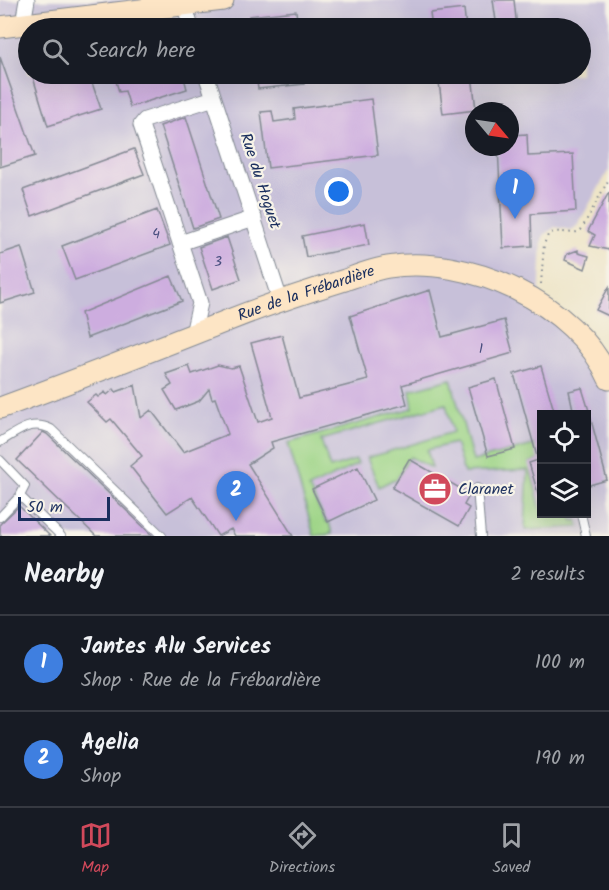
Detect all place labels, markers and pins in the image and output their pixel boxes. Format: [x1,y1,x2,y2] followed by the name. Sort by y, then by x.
[496,170,534,219] pin: 1
[417,471,453,507] office icon: Claranet
[216,472,256,521] pin: 2
[458,477,515,502] place label: Claranet

